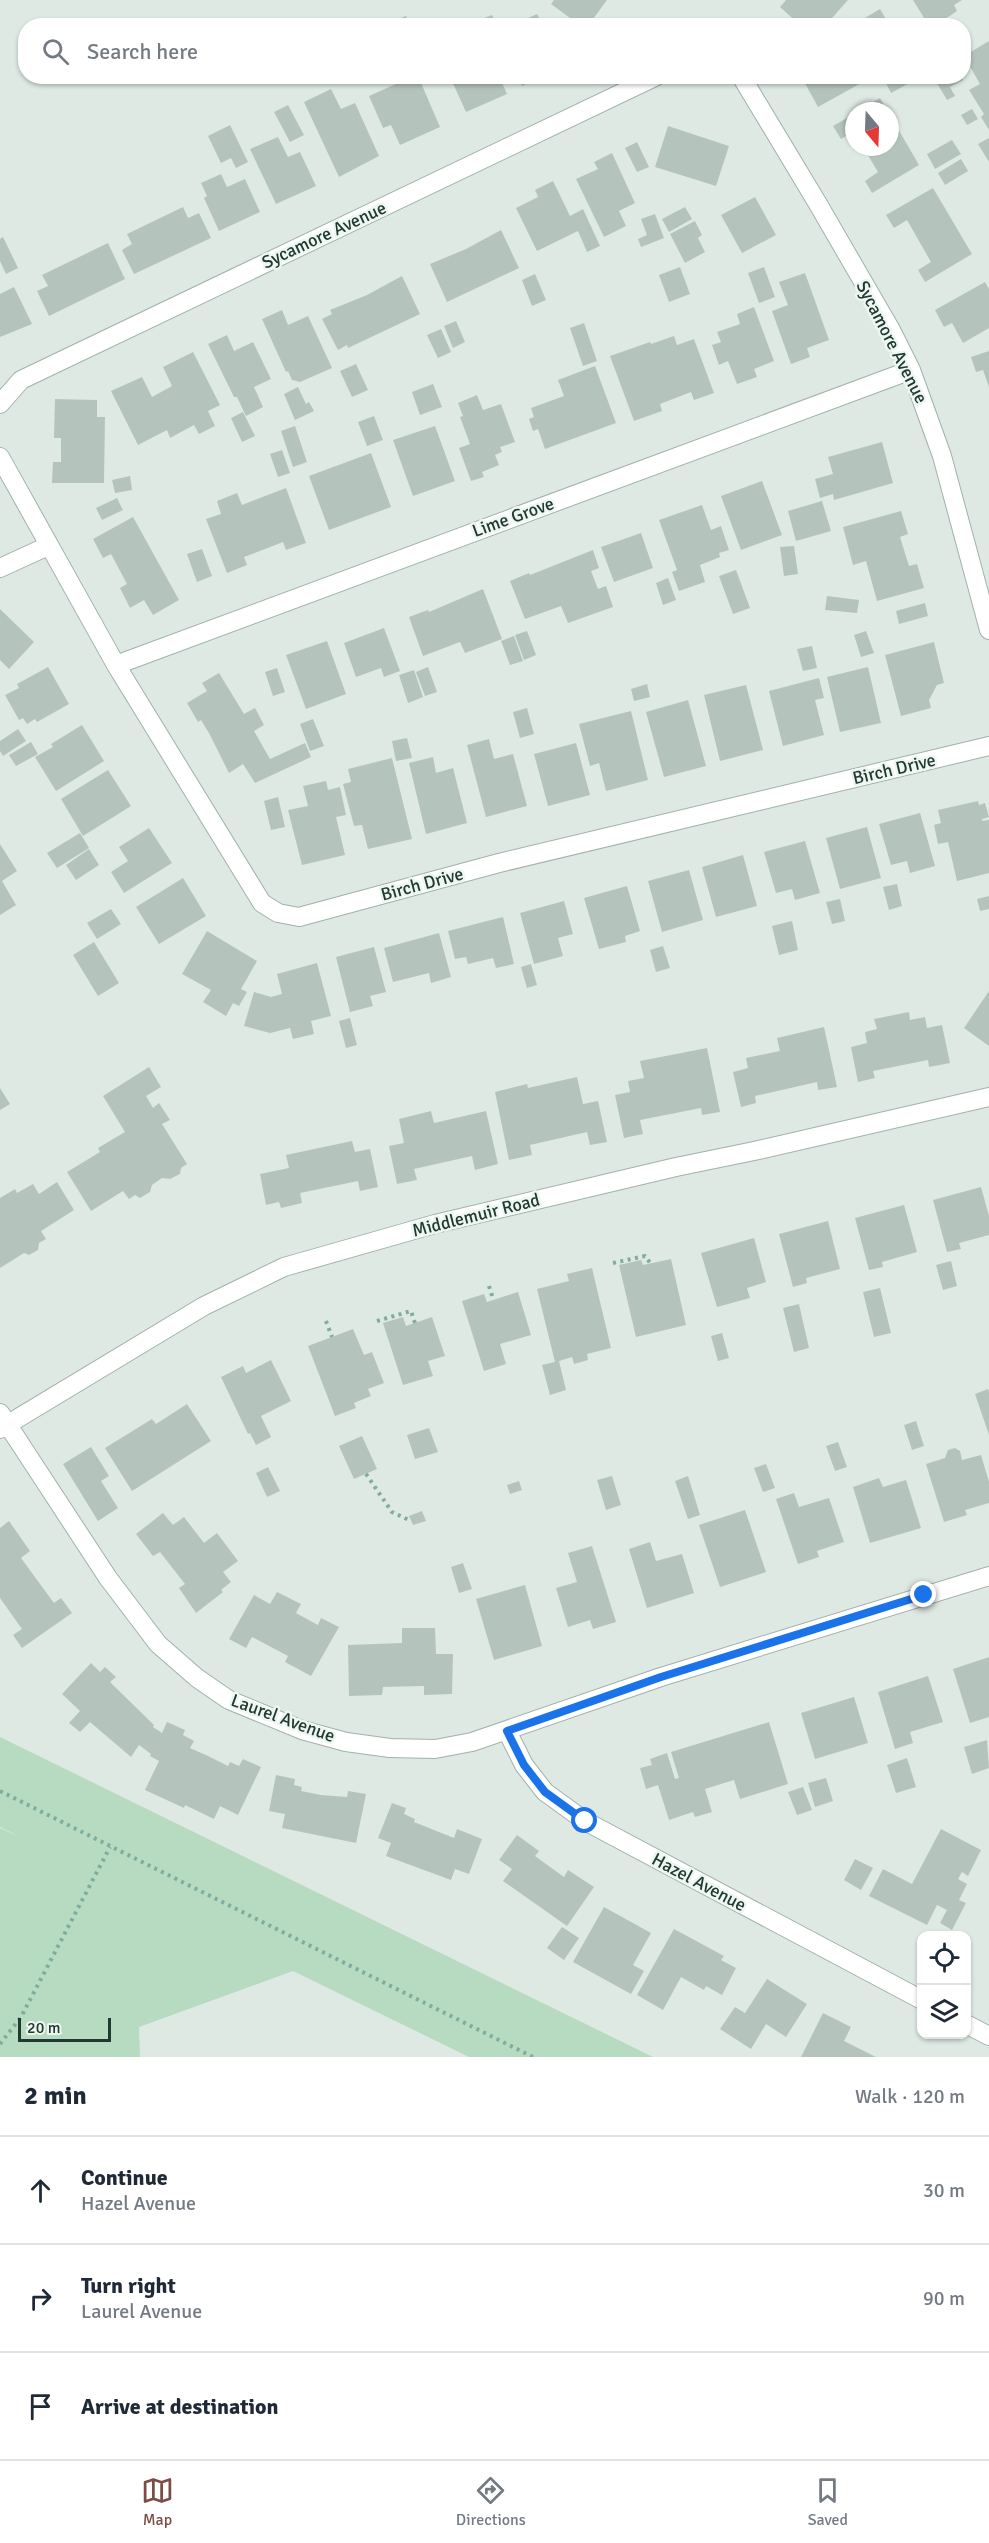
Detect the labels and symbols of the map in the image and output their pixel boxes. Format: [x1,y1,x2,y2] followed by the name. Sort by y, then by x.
[845,102,899,156] north arrow
[258,197,390,273] street label: Sycamore Avenue
[852,277,932,407] street label: Sycamore Avenue
[469,492,557,542] street label: Lime Grove
[850,749,938,789] street label: Birch Drive
[378,862,466,906] street label: Birch Drive
[410,1189,542,1241] street label: Middlemuir Road
[910,1581,936,1607] route end
[228,1689,338,1747] street label: Laurel Avenue
[571,1807,597,1833] route start
[648,1848,750,1916] street label: Hazel Avenue
[18,2015,111,2042] scale bar

